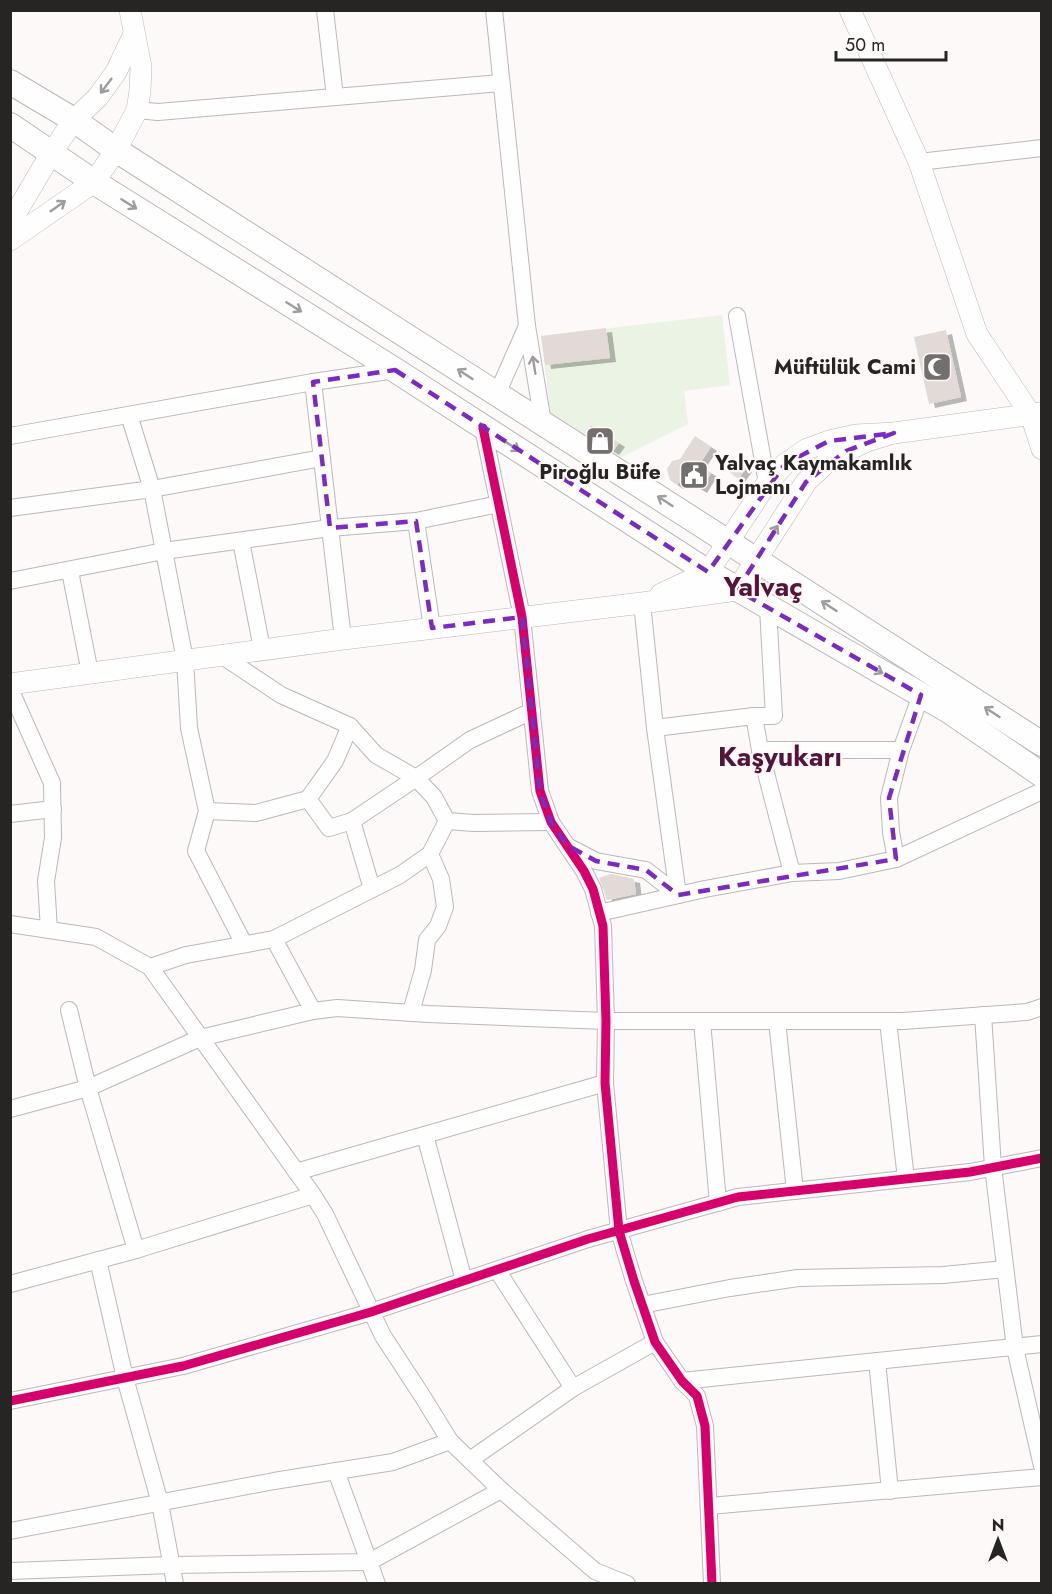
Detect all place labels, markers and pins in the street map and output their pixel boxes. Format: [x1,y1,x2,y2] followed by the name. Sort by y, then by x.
[921,351,953,383] mosque icon: Müftülük Cami
[774,352,916,382] place label: Müftülük Cami
[584,425,616,457] shop icon: Piroğlu Büfe
[714,448,912,502] place label: Yalvaç Kaymakamlık Lojmanı
[539,457,661,487] place label: Piroğlu Büfe
[678,459,710,491] public building icon: Yalvaç Kaymakamlık Lojmanı

